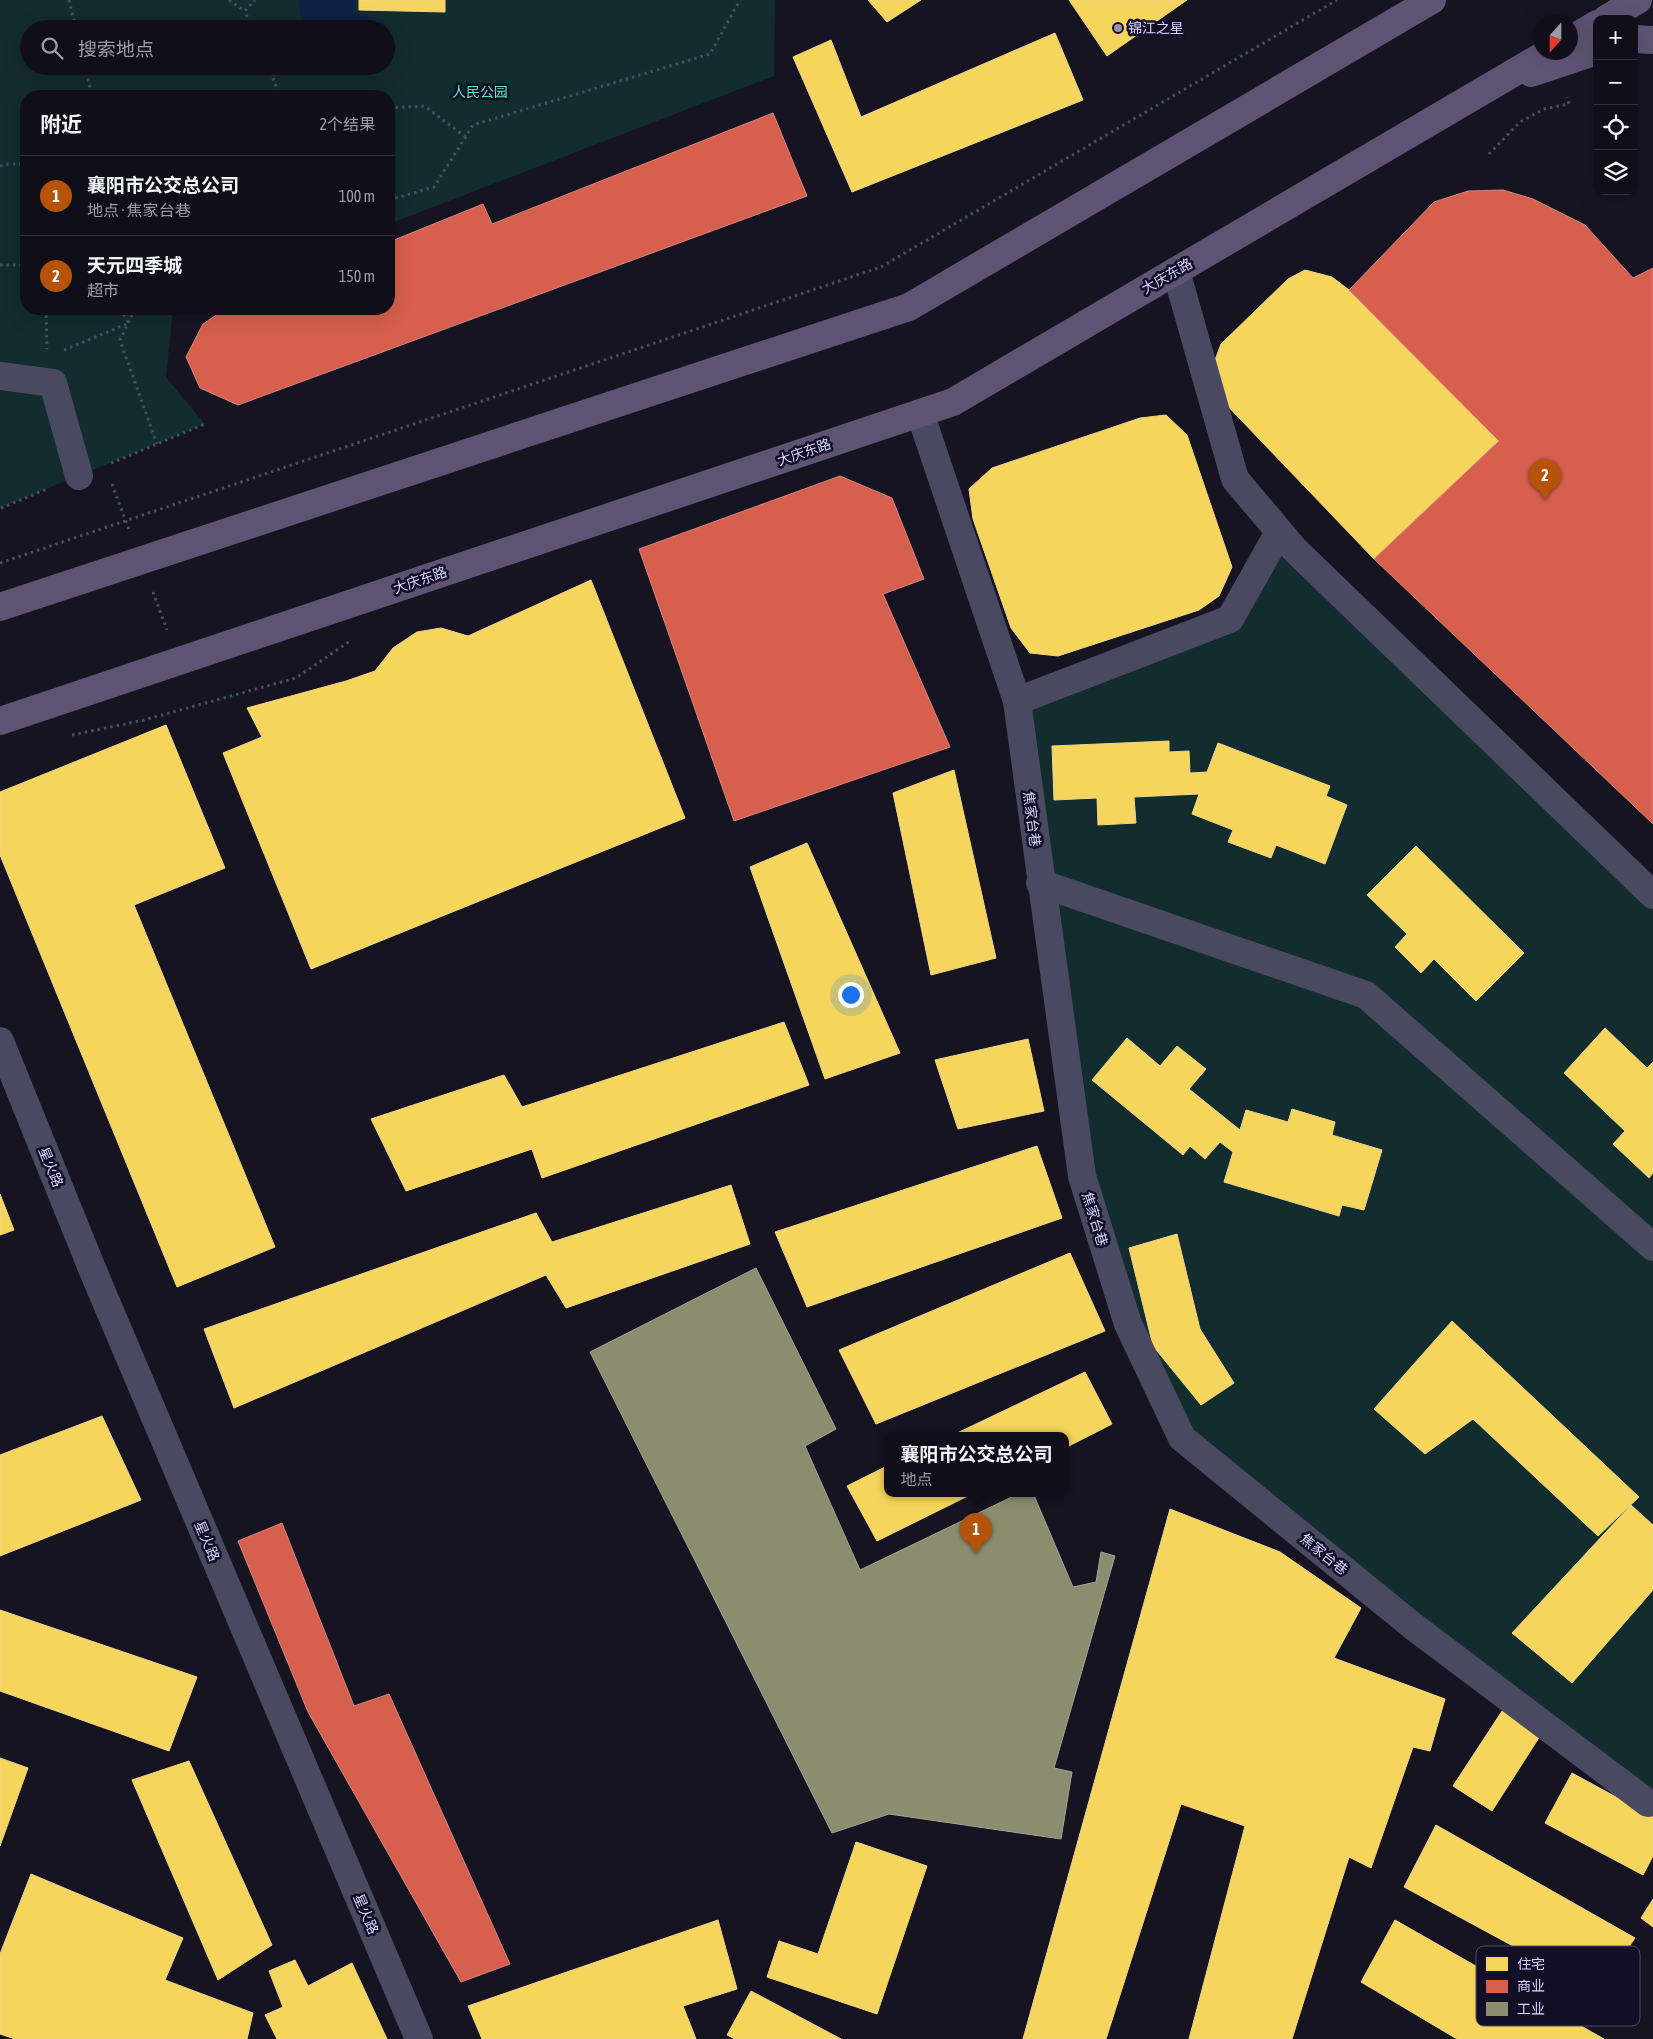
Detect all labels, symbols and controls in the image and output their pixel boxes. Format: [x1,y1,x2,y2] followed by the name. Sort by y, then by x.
[1533,15,1578,60] north arrow
[1593,15,1638,195] map controls
[1593,15,1638,60] button: +
[20,20,395,75] search box
[1128,20,1184,36] place label: 锦江之星
[1112,22,1124,34] marker: 锦江之星
[38,34,66,62] icon: search
[78,38,154,60] text: 搜索地点
[1593,60,1638,105] button: −
[452,84,508,100] park label: 人民公园
[1593,105,1638,150] button: locate
[40,112,82,136] text: 附近
[319,115,375,133] text: 2个结果
[1593,150,1638,195] button: layers
[87,174,239,196] text: 襄阳市公交总公司
[52,187,60,205] text: 1
[339,187,375,205] text: 100 m
[87,201,191,219] text: 地点 · 焦家台巷
[87,254,182,276] text: 天元四季城
[1139,255,1195,297] street label: 大庆东路
[52,267,60,285] text: 2
[339,267,375,285] text: 150 m
[87,281,119,299] text: 超市
[775,435,833,469] street label: 大庆东路
[1529,459,1561,500] pin: 2
[391,563,449,597] street label: 大庆东路
[1021,790,1043,848] street label: 焦家台巷
[838,982,864,1008] your location
[36,1145,66,1189] street label: 星火路
[1079,1190,1111,1248] street label: 焦家台巷
[884,1432,1069,1497] popup
[900,1443,1053,1465] text: 襄阳市公交总公司
[900,1470,933,1488] text: 地点
[960,1513,992,1554] pin: 1
[191,1519,223,1563] street label: 星火路
[1297,1530,1351,1578] street label: 焦家台巷
[350,1892,382,1936] street label: 星火路
[1476,1946,1640,2026] legend
[1517,1956,1545,1972] text: 住宅
[1517,1978,1545,1994] text: 商业
[1517,2001,1545,2017] text: 工业

